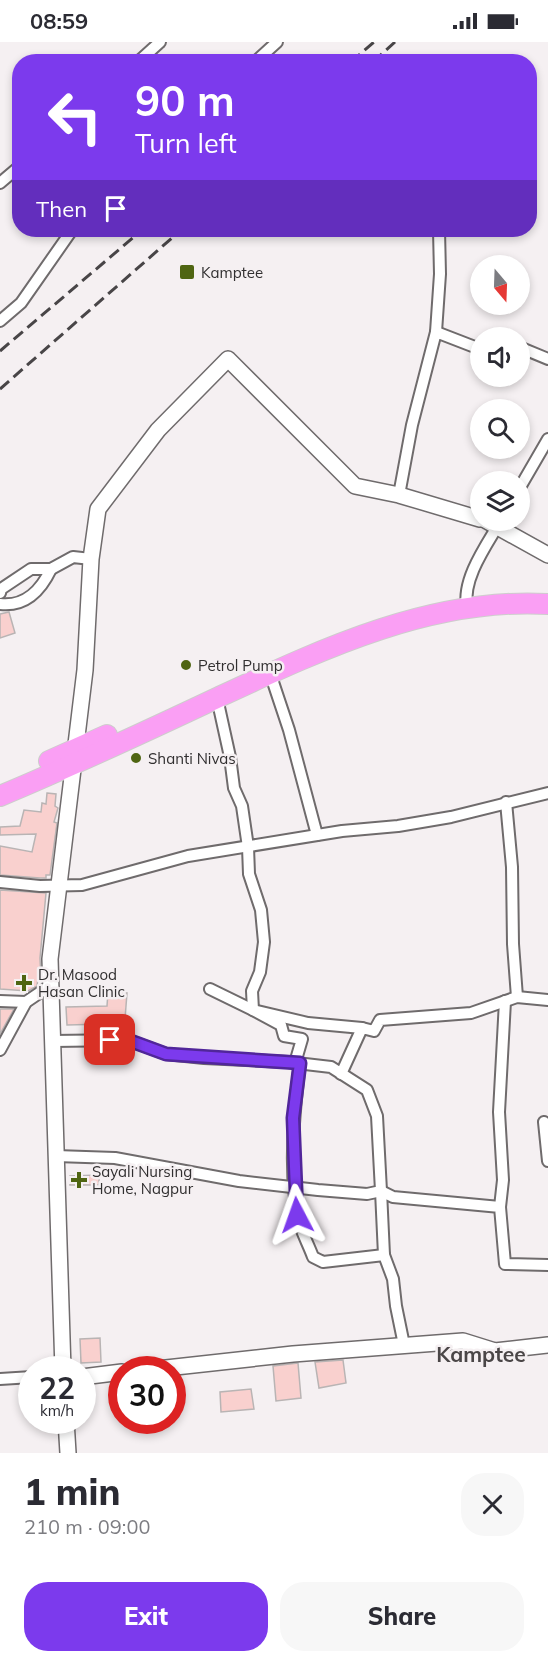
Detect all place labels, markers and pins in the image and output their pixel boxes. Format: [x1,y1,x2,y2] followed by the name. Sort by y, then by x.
[178,263,196,281] marker: Kamptee
[201,263,263,282] place label: Kamptee
[198,656,283,675] place label: Petrol Pump
[179,658,193,672] marker: Petrol Pump
[148,749,236,768] place label: Shanti Nivas
[129,751,143,765] marker: Shanti Nivas
[38,965,125,1001] place label: Dr. Masood Hasan Clinic
[15,974,33,992] marker: Dr. Masood Hasan Clinic
[84,1014,135,1065] pin
[92,1162,194,1198] place label: Sayali Nursing Home, Nagpur
[70,1171,88,1189] marker: Sayali Nursing Home, Nagpur

